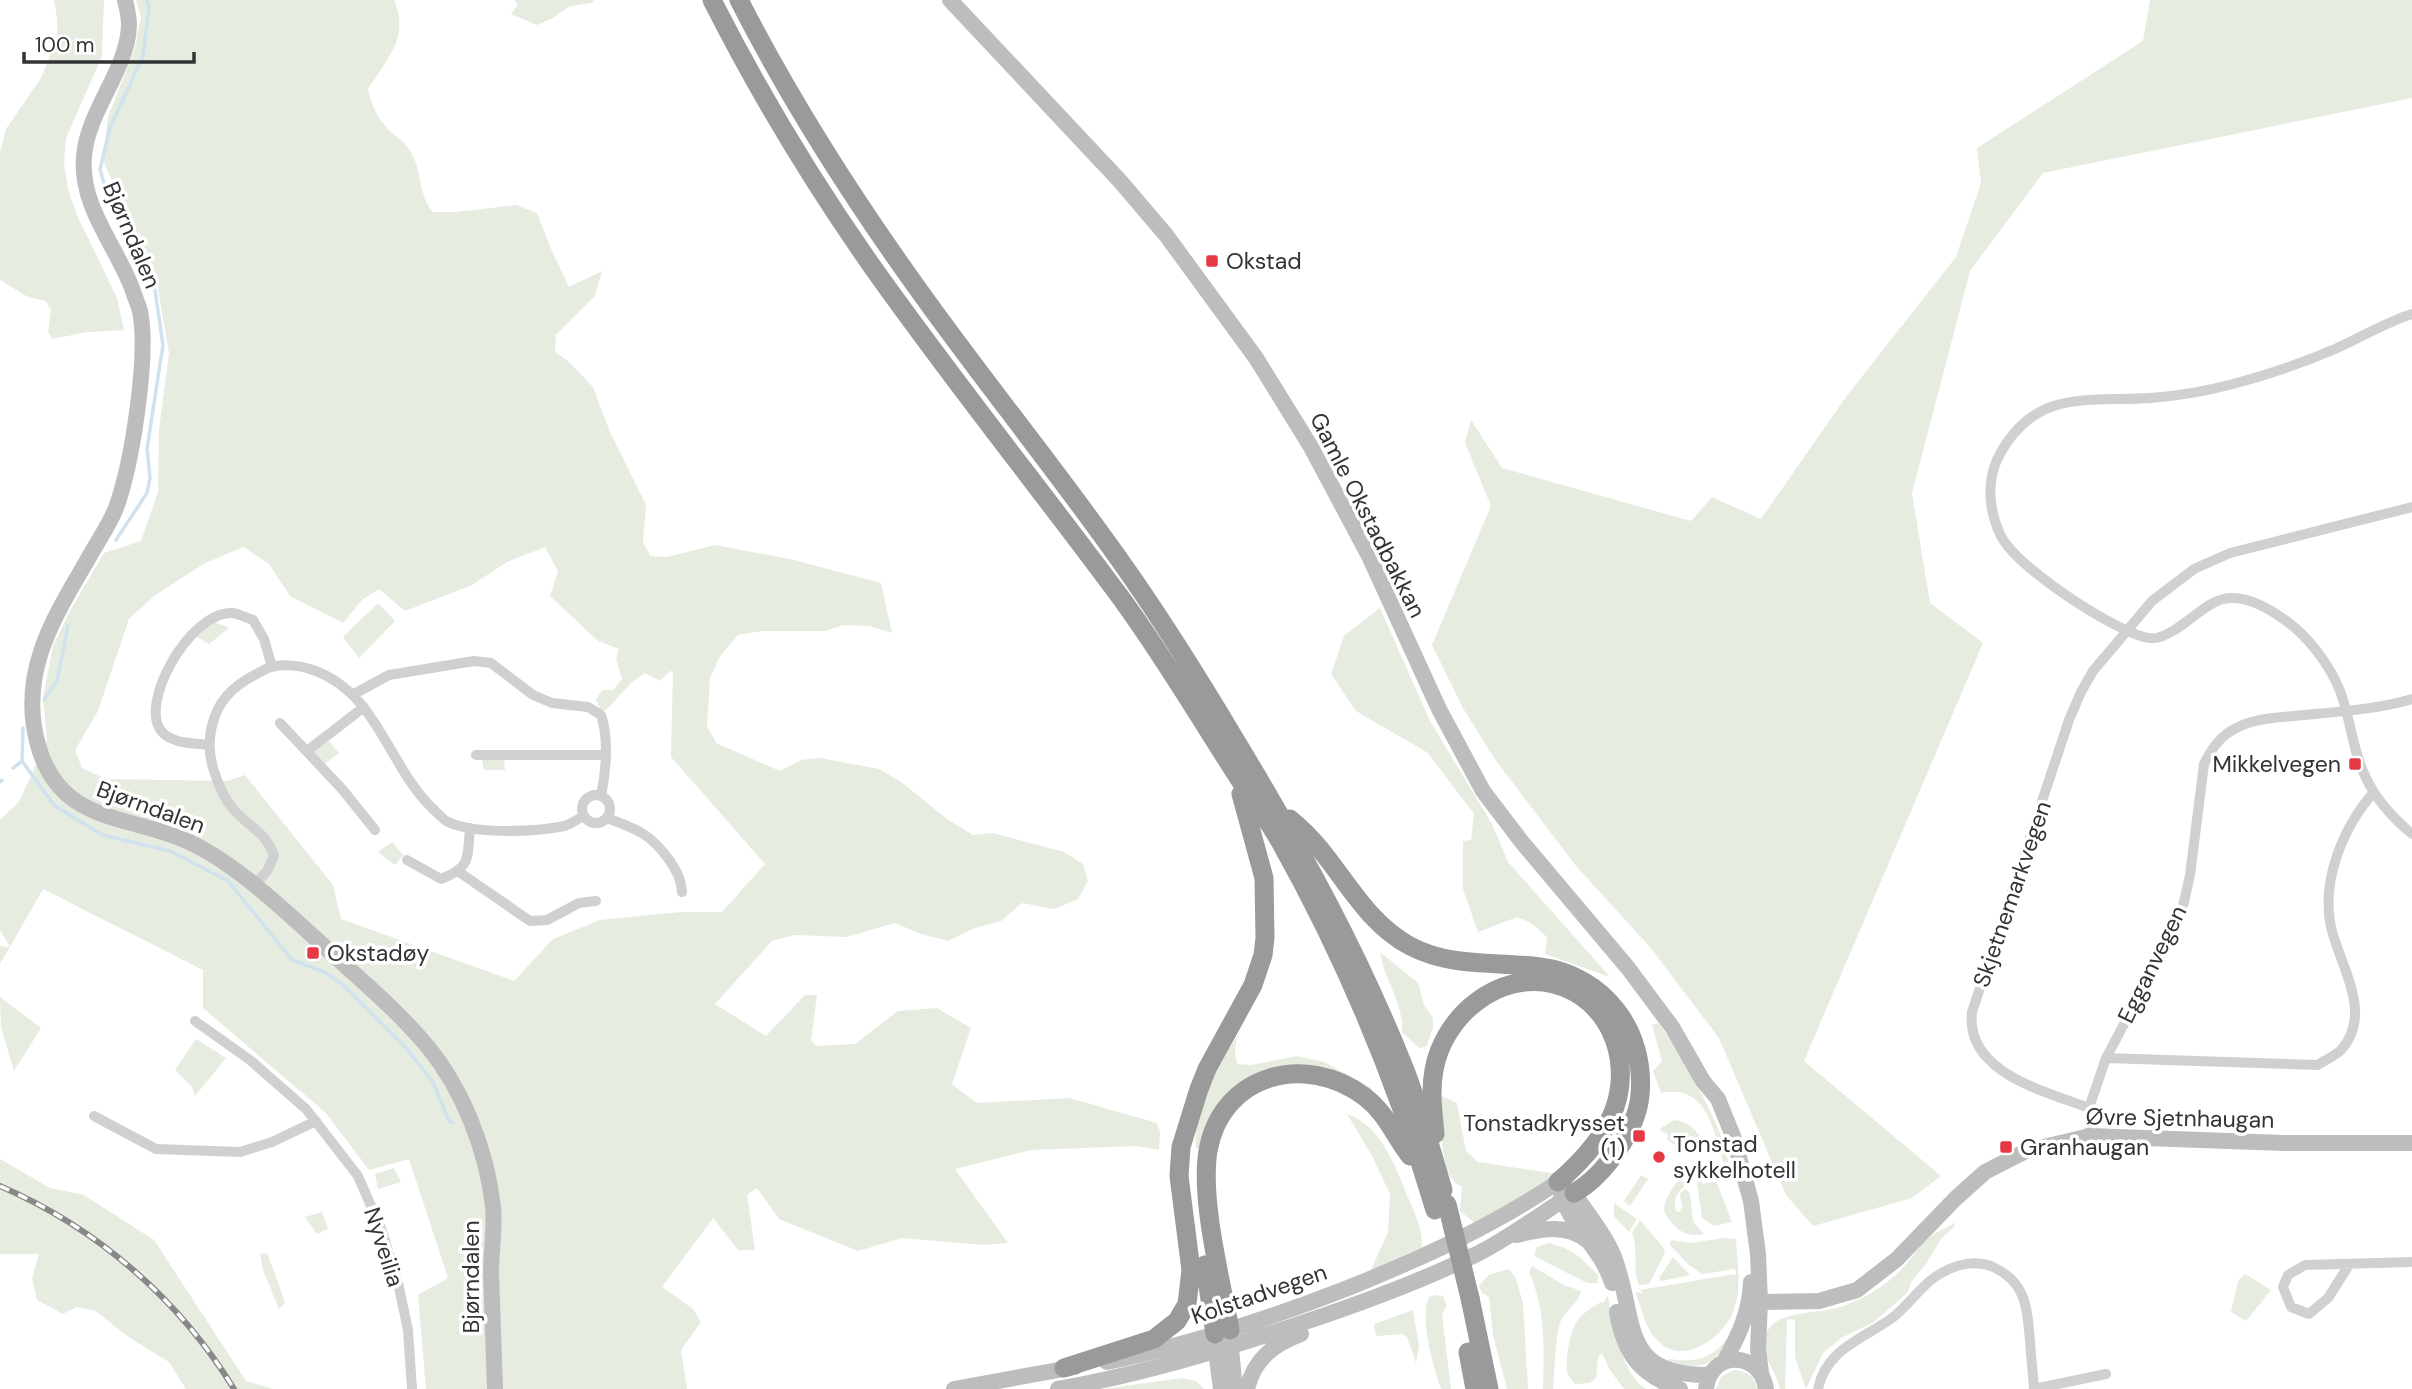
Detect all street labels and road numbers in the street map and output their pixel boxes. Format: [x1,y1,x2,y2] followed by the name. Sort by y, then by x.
[96,177,168,293] street label: Bjørndalen
[1303,407,1433,623] street label: Gamle Okstadbakkan
[93,774,209,840] street label: Bjørndalen
[1966,797,2058,991] street label: Skjetnemarkvegen
[2111,900,2193,1028] street label: Egganvegen
[2085,1101,2275,1135] street label: Øvre Sjetnhaugan
[357,1203,411,1291] street label: Nyveilia
[456,1220,486,1334] street label: Bjørndalen
[1187,1257,1331,1331] street label: Kolstadvegen

